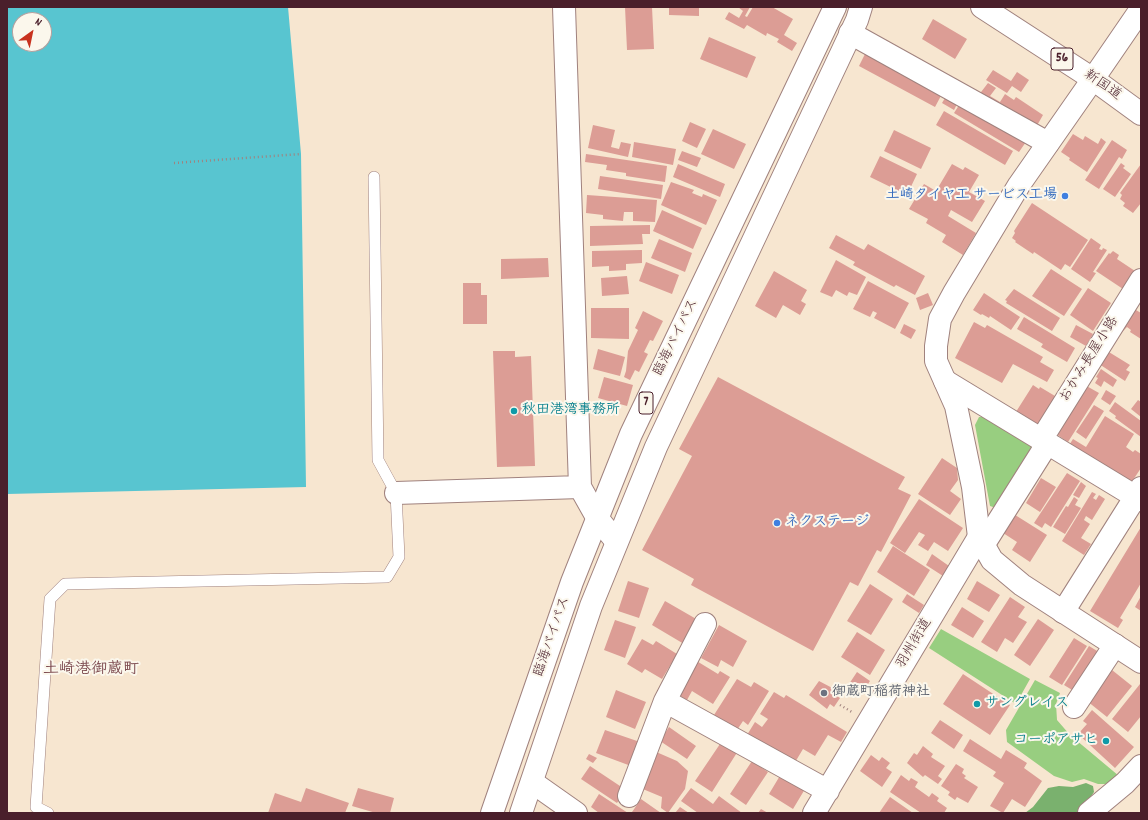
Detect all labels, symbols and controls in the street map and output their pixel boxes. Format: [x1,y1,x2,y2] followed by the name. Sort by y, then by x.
[12,12,52,52] north arrow
[31,15,45,31] text: N
[1051,48,1073,70] road number: 56
[1080,67,1124,105] street label: 新国道
[886,188,1057,204] place label: 土崎タイヤ工 サービス工場
[1060,191,1070,201] marker: 土崎タイヤ工 サービス工場
[651,297,703,379] street label: 臨海バイパス
[1057,314,1123,406] street label: おかみ長屋小路
[639,392,653,414] road number: 7
[522,403,620,419] place label: 秋田港湾事務所
[509,406,519,416] marker: 秋田港湾事務所
[785,515,869,531] place label: ネクステージ
[772,518,782,528] marker: ネクステージ
[531,595,575,679] street label: 臨海バイパス
[893,616,937,672] street label: 羽州街道
[43,661,139,681] district label: 土崎港御蔵町
[832,685,930,701] place label: 御蔵町稲荷神社
[819,688,829,698] marker: 御蔵町稲荷神社
[985,696,1069,712] place label: サングレイス
[972,699,982,709] marker: サングレイス
[1014,733,1098,749] place label: コーポアサヒ
[1101,736,1111,746] marker: コーポアサヒ

